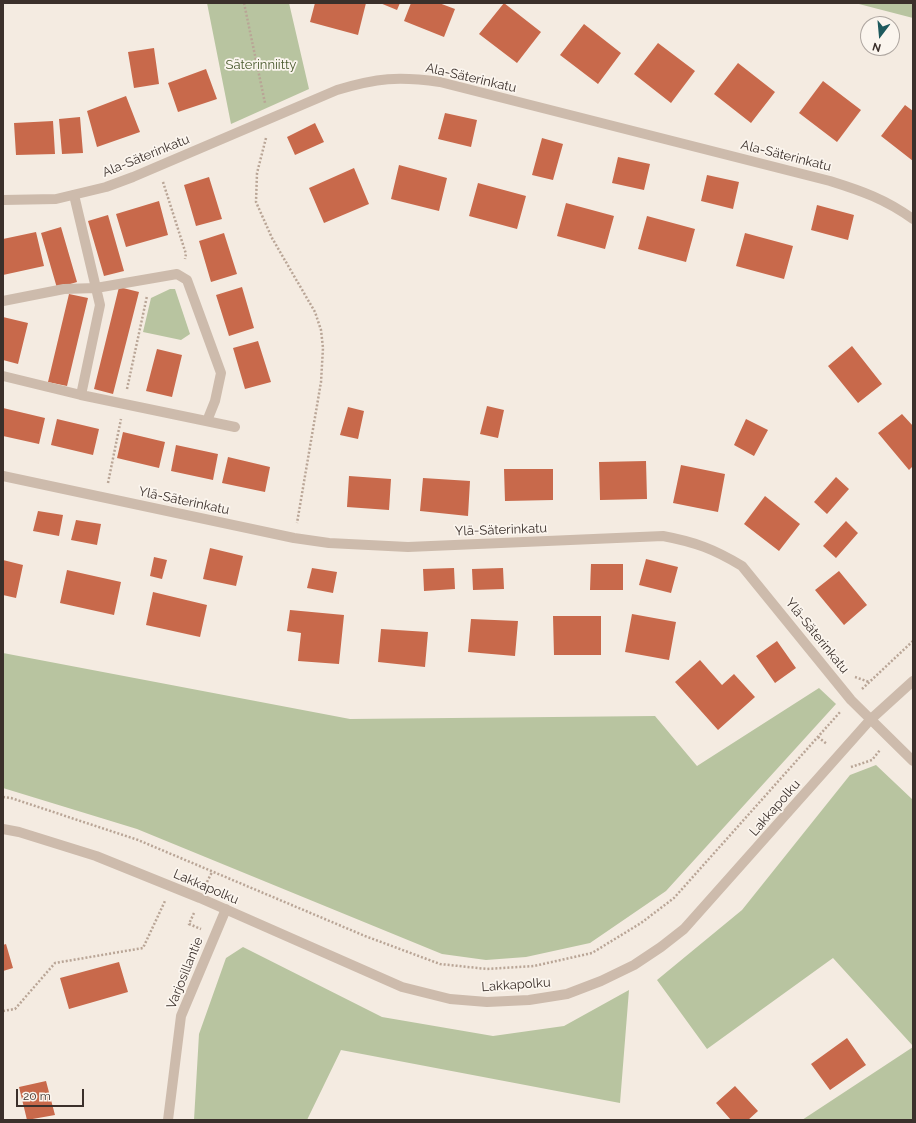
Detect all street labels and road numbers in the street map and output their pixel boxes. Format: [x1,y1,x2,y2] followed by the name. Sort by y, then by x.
[424,60,518,96] street label: Ala-Säterinkatu
[100,131,192,181] street label: Ala-Säterinkatu
[739,137,833,175] street label: Ala-Säterinkatu
[137,484,231,518] street label: Ylä-Säterinkatu
[455,521,547,539] street label: Ylä-Säterinkatu
[782,595,852,677] street label: Ylä-Säterinkatu
[746,777,804,839] street label: Lakkapolku
[171,866,241,908] street label: Lakkapolku
[164,935,206,1011] street label: Varjosillantie
[481,975,551,995] street label: Lakkapolku

